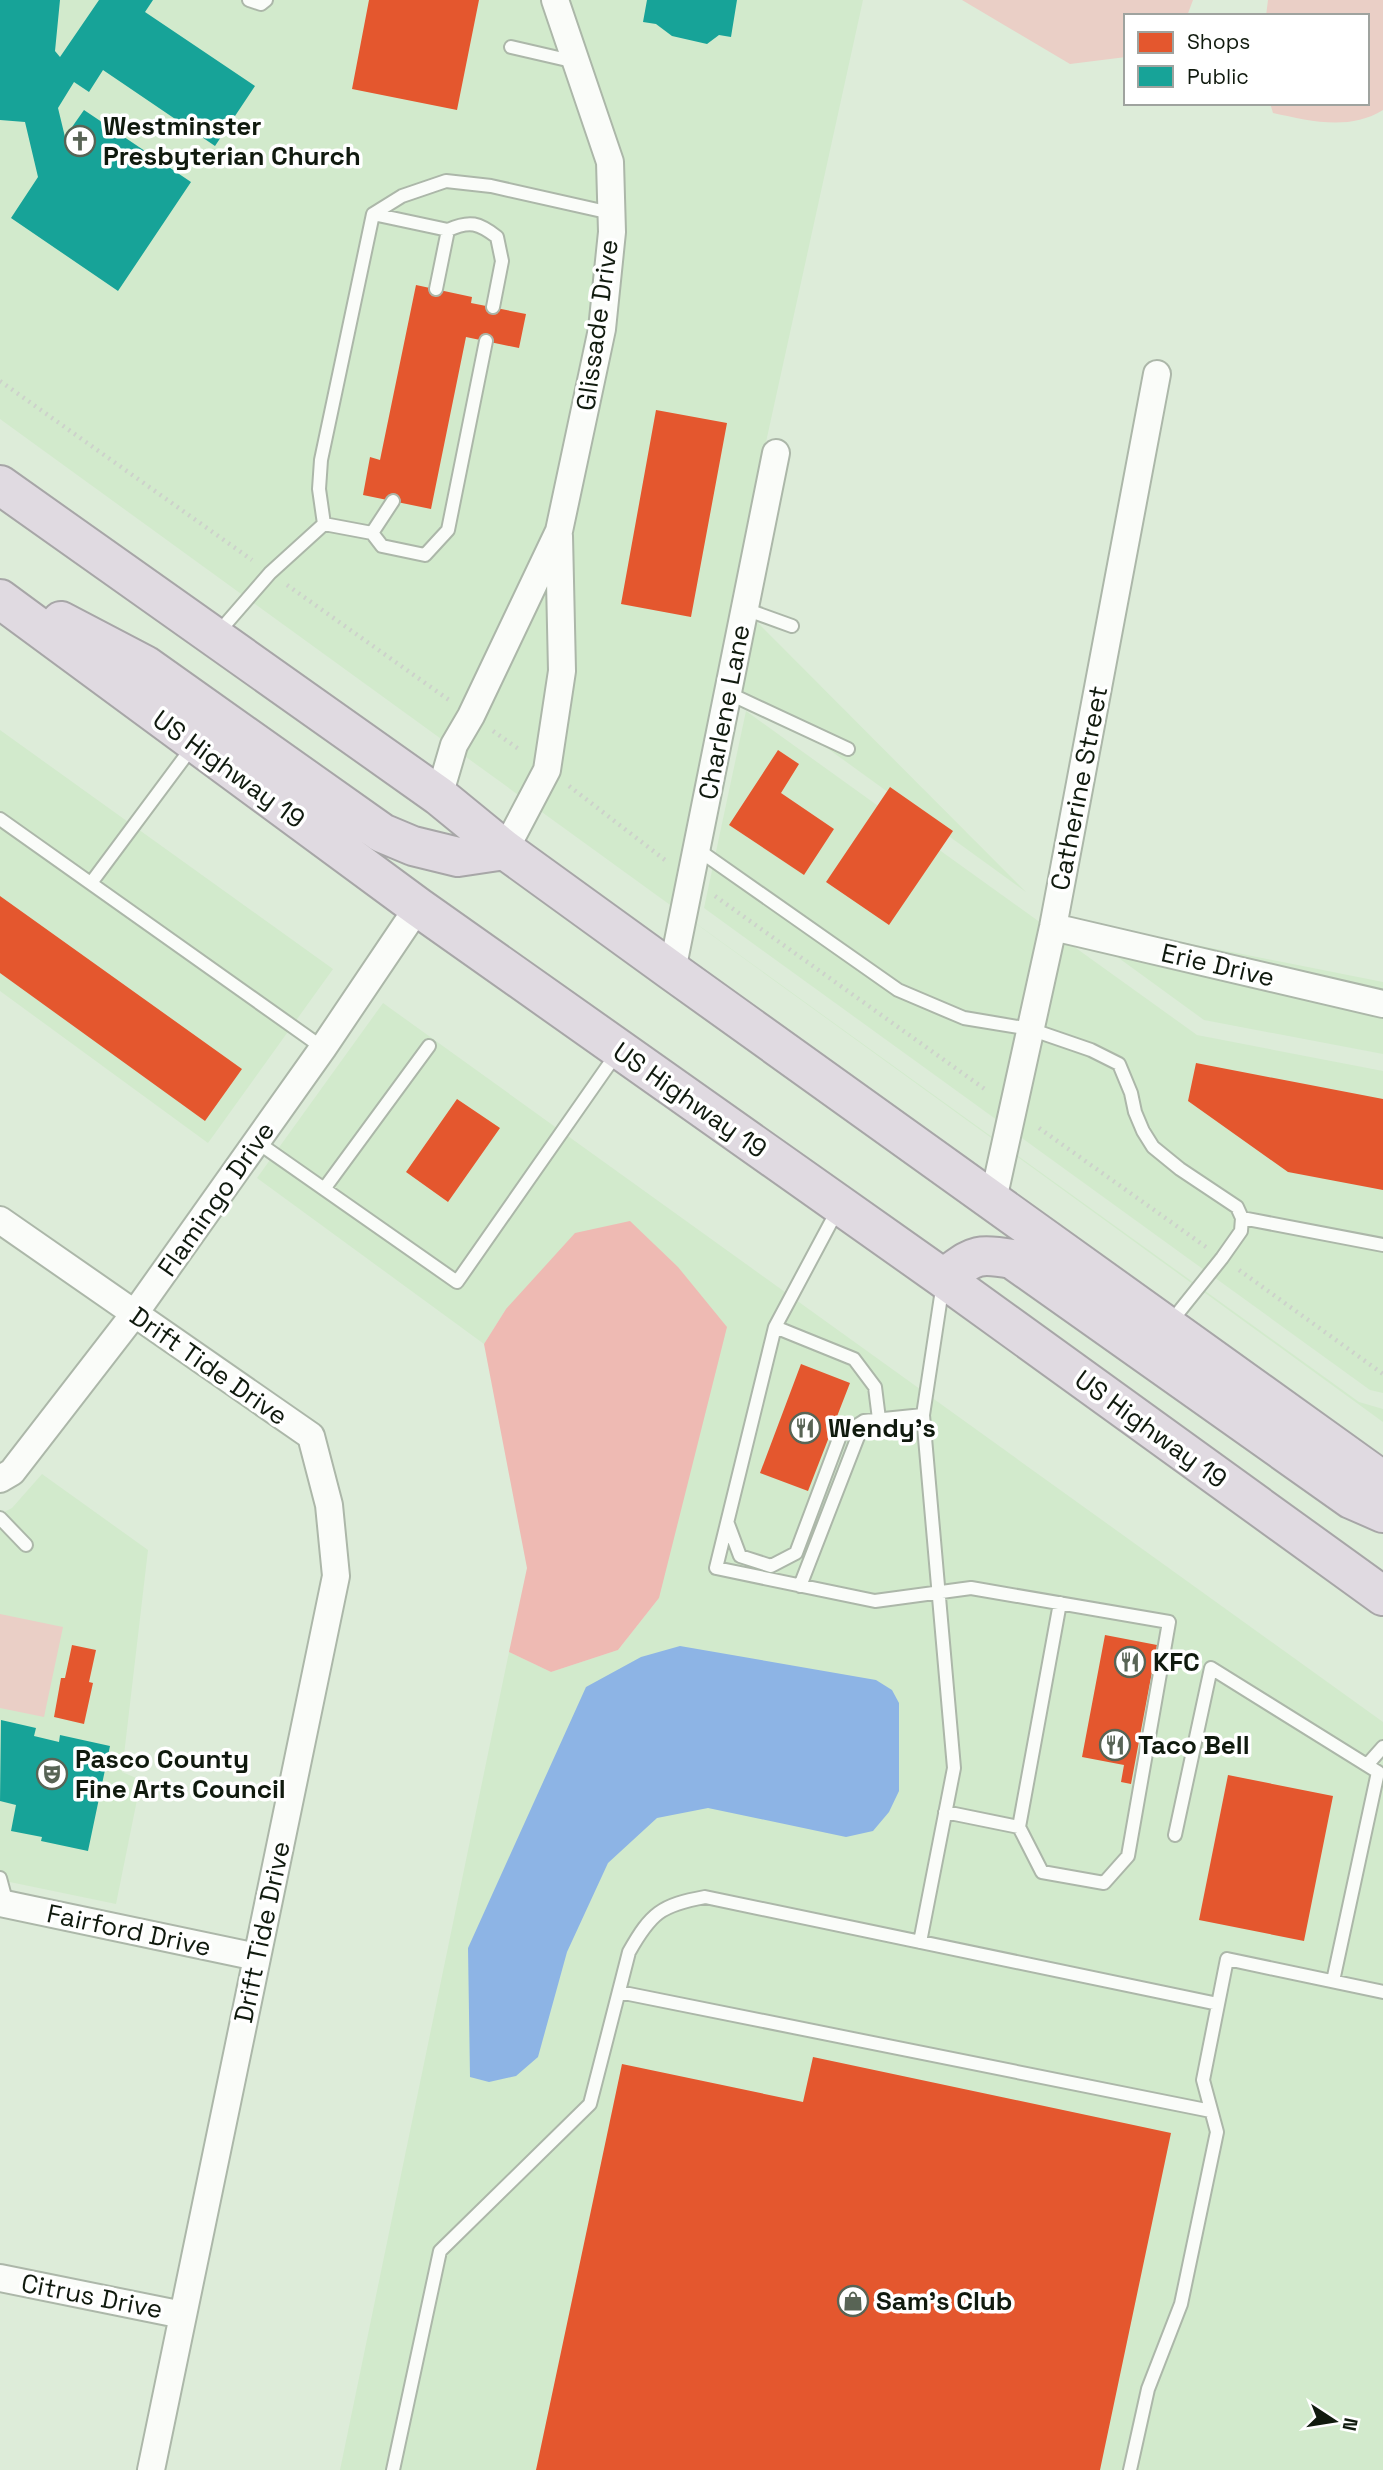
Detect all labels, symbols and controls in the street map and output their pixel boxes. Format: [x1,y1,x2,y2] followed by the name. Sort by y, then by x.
[1124,14,1369,105] legend
[1187,28,1250,55] text: Shops
[1187,63,1249,90] text: Public
[103,109,361,173] place label: Westminster Presbyterian Church
[63,124,97,158] church icon: Westminster Presbyterian Church
[568,237,626,413] street label: Glissade Drive
[690,622,758,802] street label: Charlene Lane
[1042,683,1116,893] street label: Catherine Street
[146,702,312,836] street label: US Highway 19
[1158,935,1278,995] street label: Erie Drive
[606,1034,774,1166] street label: US Highway 19
[150,1115,282,1283] street label: Flamingo Drive
[123,1299,295,1433] street label: Drift Tide Drive
[1068,1362,1234,1496] street label: US Highway 19
[788,1411,822,1445] restaurant icon: Wendy's
[828,1411,936,1445] place label: Wendy's
[1113,1645,1147,1679] restaurant icon: KFC
[1153,1645,1200,1679] place label: KFC
[1098,1728,1132,1762] restaurant icon: Taco Bell
[1138,1728,1250,1762] place label: Taco Bell
[75,1742,286,1806] place label: Pasco County Fine Arts Council
[35,1757,69,1791] theatre icon: Pasco County Fine Arts Council
[226,1838,298,2026] street label: Drift Tide Drive
[44,1896,214,1964] street label: Fairford Drive
[18,2266,166,2326] street label: Citrus Drive
[836,2284,870,2318] shop icon: Sam's Club
[876,2284,1012,2318] place label: Sam's Club
[1299,2386,1369,2456] north arrow
[1337,2416,1364,2433] text: N

